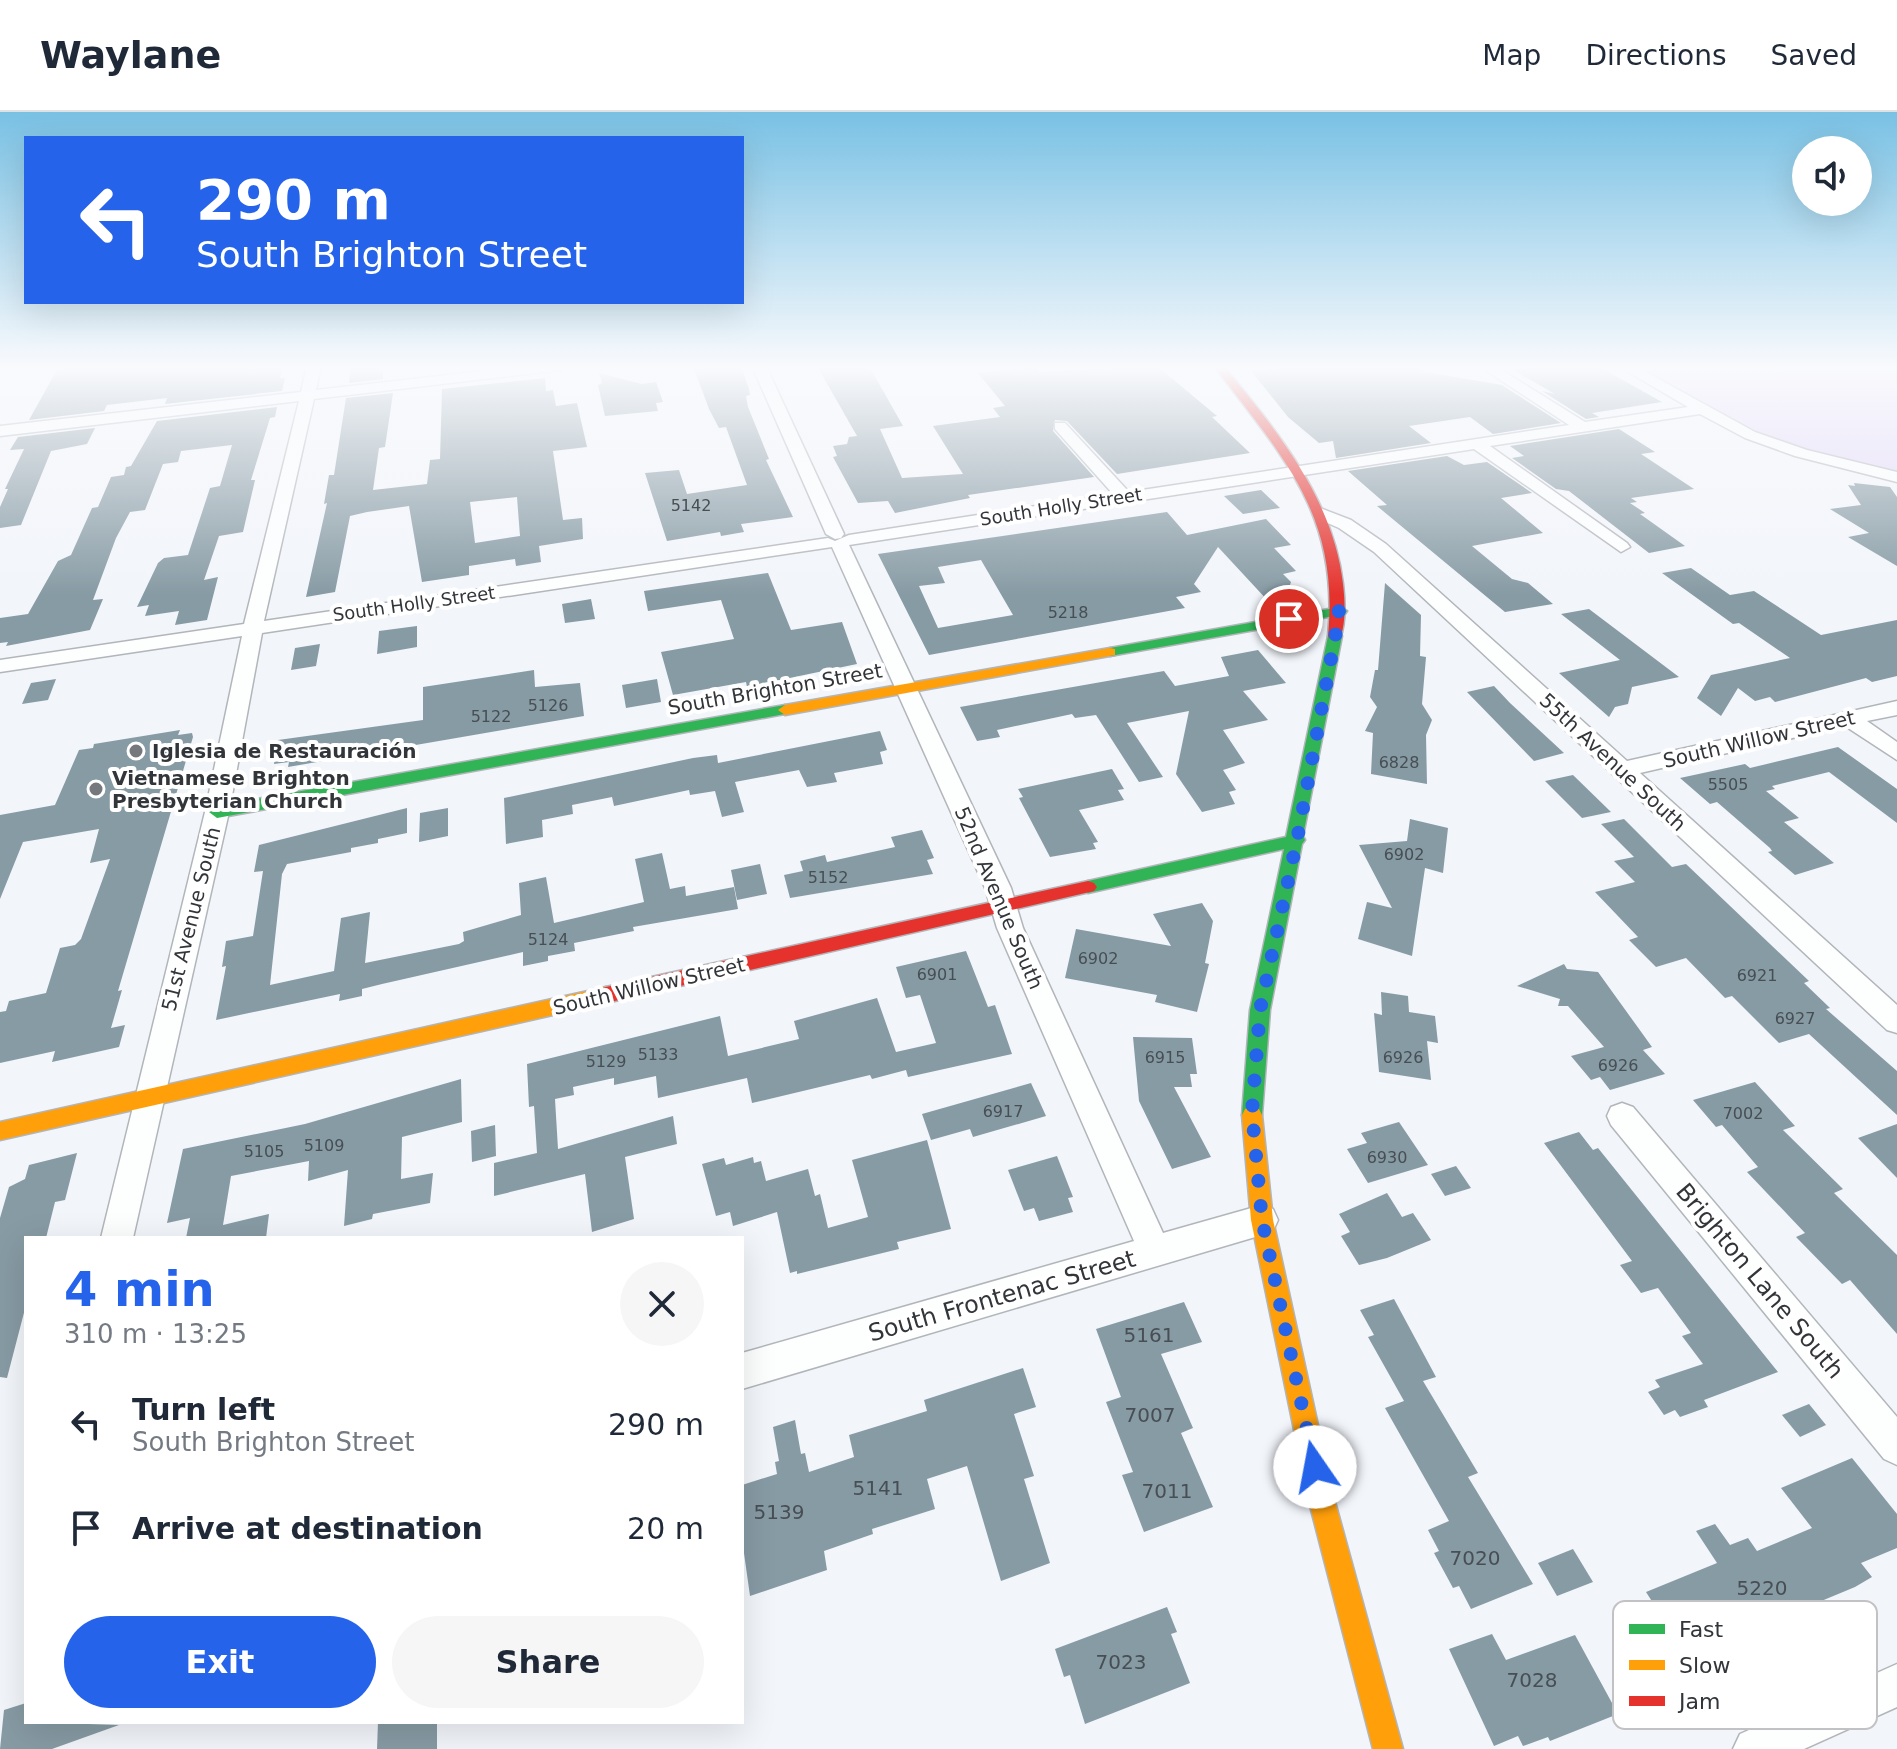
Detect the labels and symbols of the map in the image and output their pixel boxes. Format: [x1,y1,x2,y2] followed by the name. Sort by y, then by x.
[978,483,1143,530] street label: South Holly Street
[671,496,711,515] house number: 5142
[331,582,496,625] street label: South Holly Street
[1255,585,1323,653] pin
[1048,603,1088,622] house number: 5218
[666,658,884,720] street label: South Brighton Street
[1535,688,1691,836] street label: 55th Avenue South
[528,696,568,715] house number: 5126
[1661,705,1857,773] street label: South Willow Street
[471,707,511,726] house number: 5122
[152,739,416,763] place label: Iglesia de Restauración
[127,742,145,760] marker: Iglesia de Restauración
[1379,753,1419,772] house number: 6828
[112,766,350,813] place label: Vietnamese Brighton Presbyterian Church
[1708,775,1748,794] house number: 5505
[87,780,105,798] marker: Vietnamese Brighton Presbyterian Church
[950,803,1048,993] street label: 52nd Avenue South
[157,824,225,1014] street label: 51st Avenue South
[1384,845,1424,864] house number: 6902
[808,868,848,887] house number: 5152
[528,930,568,949] house number: 5124
[1078,949,1118,968] house number: 6902
[551,952,747,1020] street label: South Willow Street
[917,965,957,984] house number: 6901
[1737,966,1777,985] house number: 6921
[1775,1009,1815,1028] house number: 6927
[638,1045,678,1064] house number: 5133
[1145,1048,1185,1067] house number: 6915
[1383,1048,1423,1067] house number: 6926
[586,1052,626,1071] house number: 5129
[1598,1056,1638,1075] house number: 6926
[983,1102,1023,1121] house number: 6917
[1723,1104,1763,1123] house number: 7002
[304,1136,344,1155] house number: 5109
[244,1142,284,1161] house number: 5105
[1367,1148,1407,1167] house number: 6930
[1670,1178,1850,1384] street label: Brighton Lane South
[865,1244,1139,1348] street label: South Frontenac Street
[1124,1323,1174,1347] house number: 5161
[1125,1403,1175,1427] house number: 7007
[1273,1425,1357,1509] position arrow
[853,1476,903,1500] house number: 5141
[1142,1479,1192,1503] house number: 7011
[754,1500,804,1524] house number: 5139
[1450,1546,1500,1570] house number: 7020
[1737,1576,1787,1600] house number: 5220
[1613,1601,1877,1729] legend
[1679,1617,1724,1642] text: Fast
[1096,1650,1146,1674] house number: 7023
[1679,1653,1731,1678] text: Slow
[1507,1668,1557,1692] house number: 7028
[1677,1689,1720,1714] text: Jam

